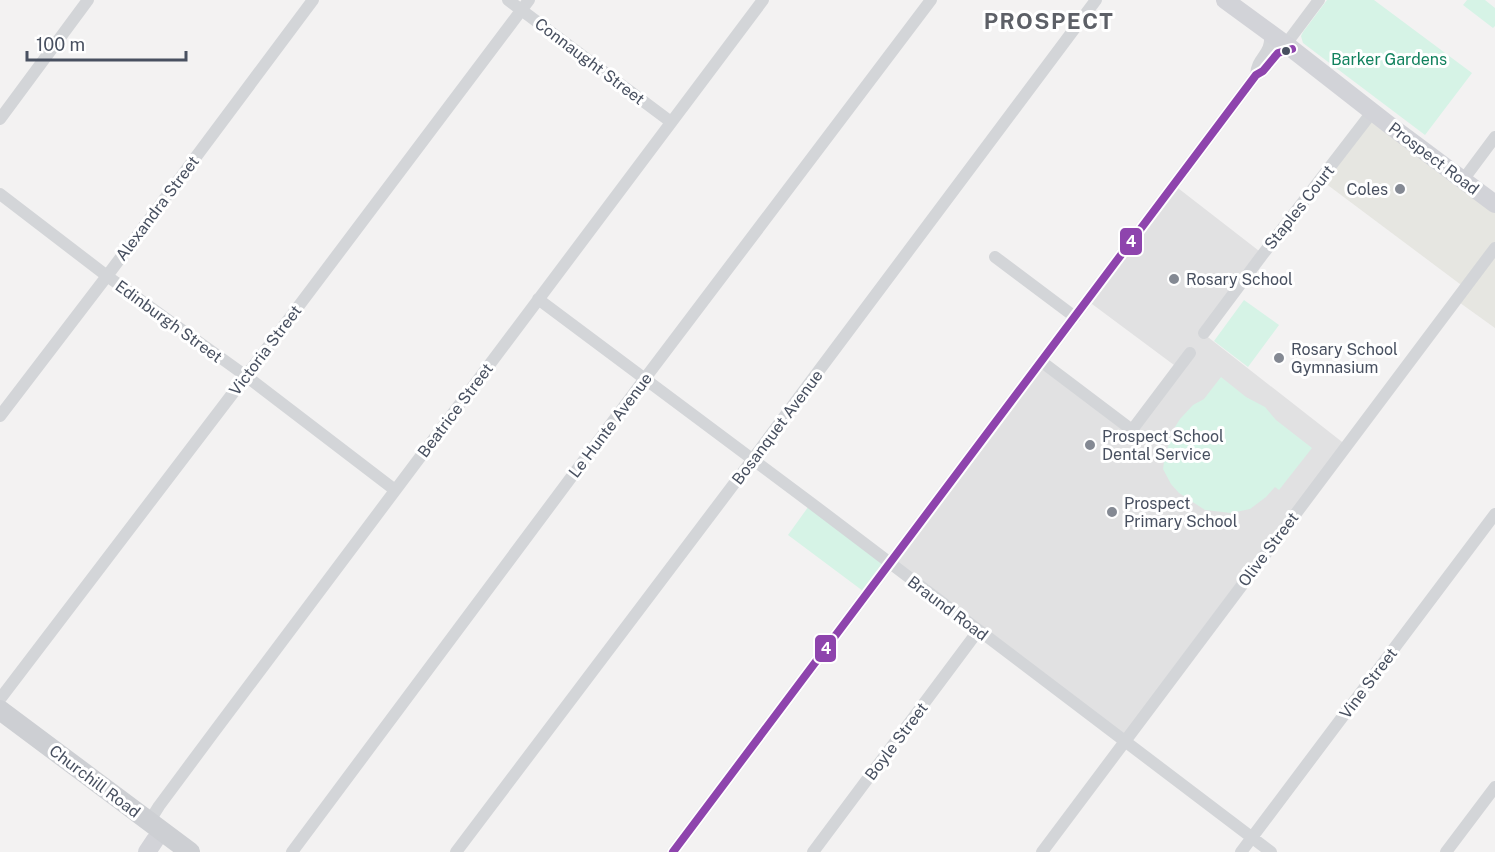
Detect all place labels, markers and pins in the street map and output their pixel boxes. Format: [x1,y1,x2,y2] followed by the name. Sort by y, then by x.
[1280,45,1292,57] unlabelled marker
[1346,180,1388,199] place label: Coles
[1393,182,1407,196] marker: Coles
[1186,270,1293,289] place label: Rosary School
[1167,272,1181,286] marker: Rosary School
[1291,340,1398,377] place label: Rosary School Gymnasium
[1272,351,1286,365] marker: Rosary School Gymnasium
[1102,427,1224,464] place label: Prospect School Dental Service
[1083,438,1097,452] marker: Prospect School Dental Service
[1124,494,1238,531] place label: Prospect Primary School
[1105,505,1119,519] marker: Prospect Primary School

